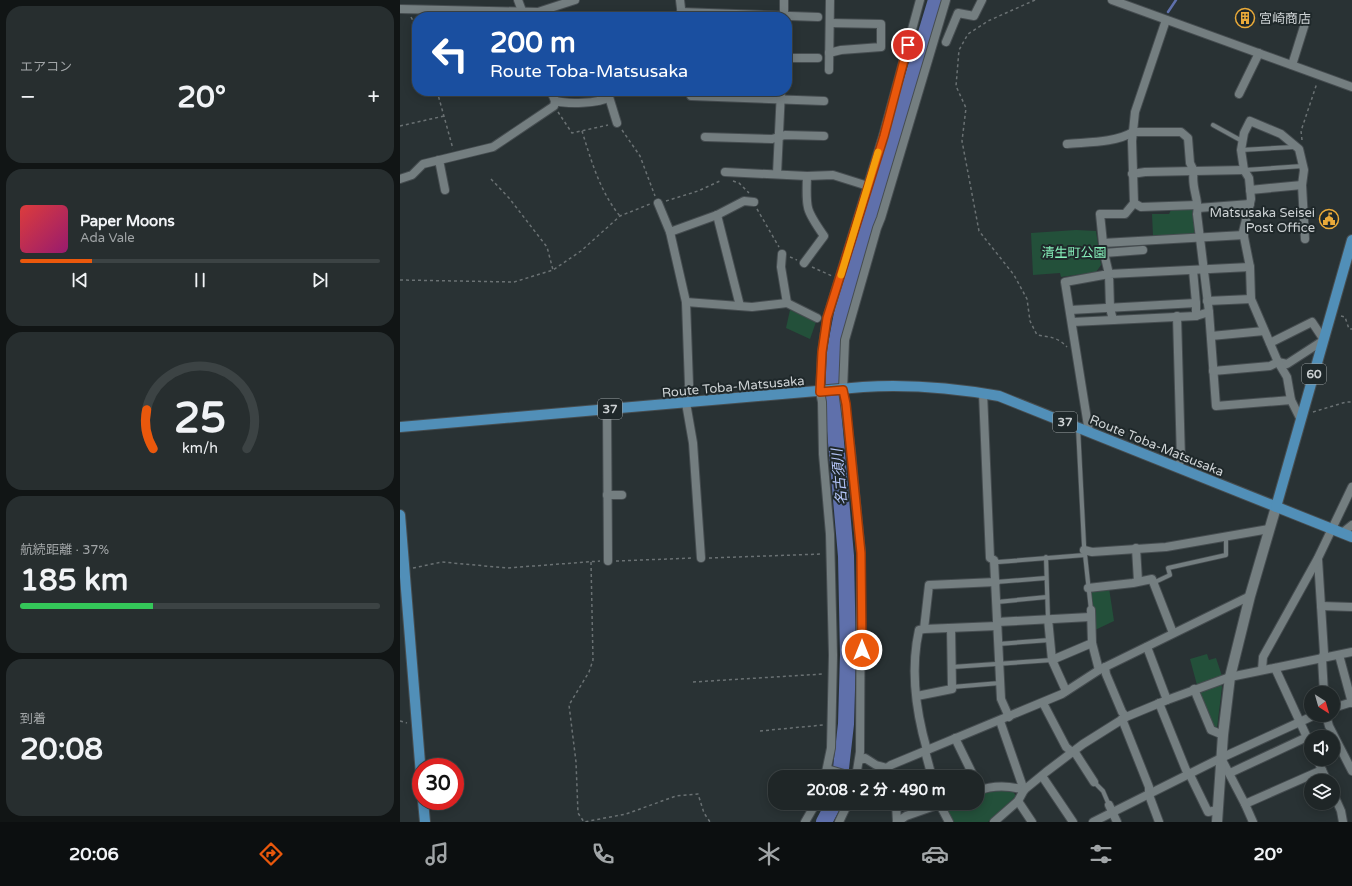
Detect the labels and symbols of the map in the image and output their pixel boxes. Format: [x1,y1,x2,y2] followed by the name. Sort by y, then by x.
[1234,7,1256,29] building icon: 宮崎商店
[1259,11,1311,27] place label: 宮崎商店
[891,28,925,62] pin
[1210,205,1315,236] place label: Matsusaka Seisei Post Office
[1318,208,1340,230] public building icon: Matsusaka Seisei Post Office
[1041,245,1107,261] park label: 清生町公園
[1302,364,1326,384] road number: 60
[661,373,805,401] street label: Route Toba-Matsusaka
[598,399,622,419] road number: 37
[1053,412,1077,432] road number: 37
[1087,412,1226,480] street label: Route Toba-Matsusaka
[828,446,850,506] water label: 名古須川
[841,629,883,671] position arrow
[1304,686,1340,722] north arrow
[412,758,464,810] speed limit sign: 30

